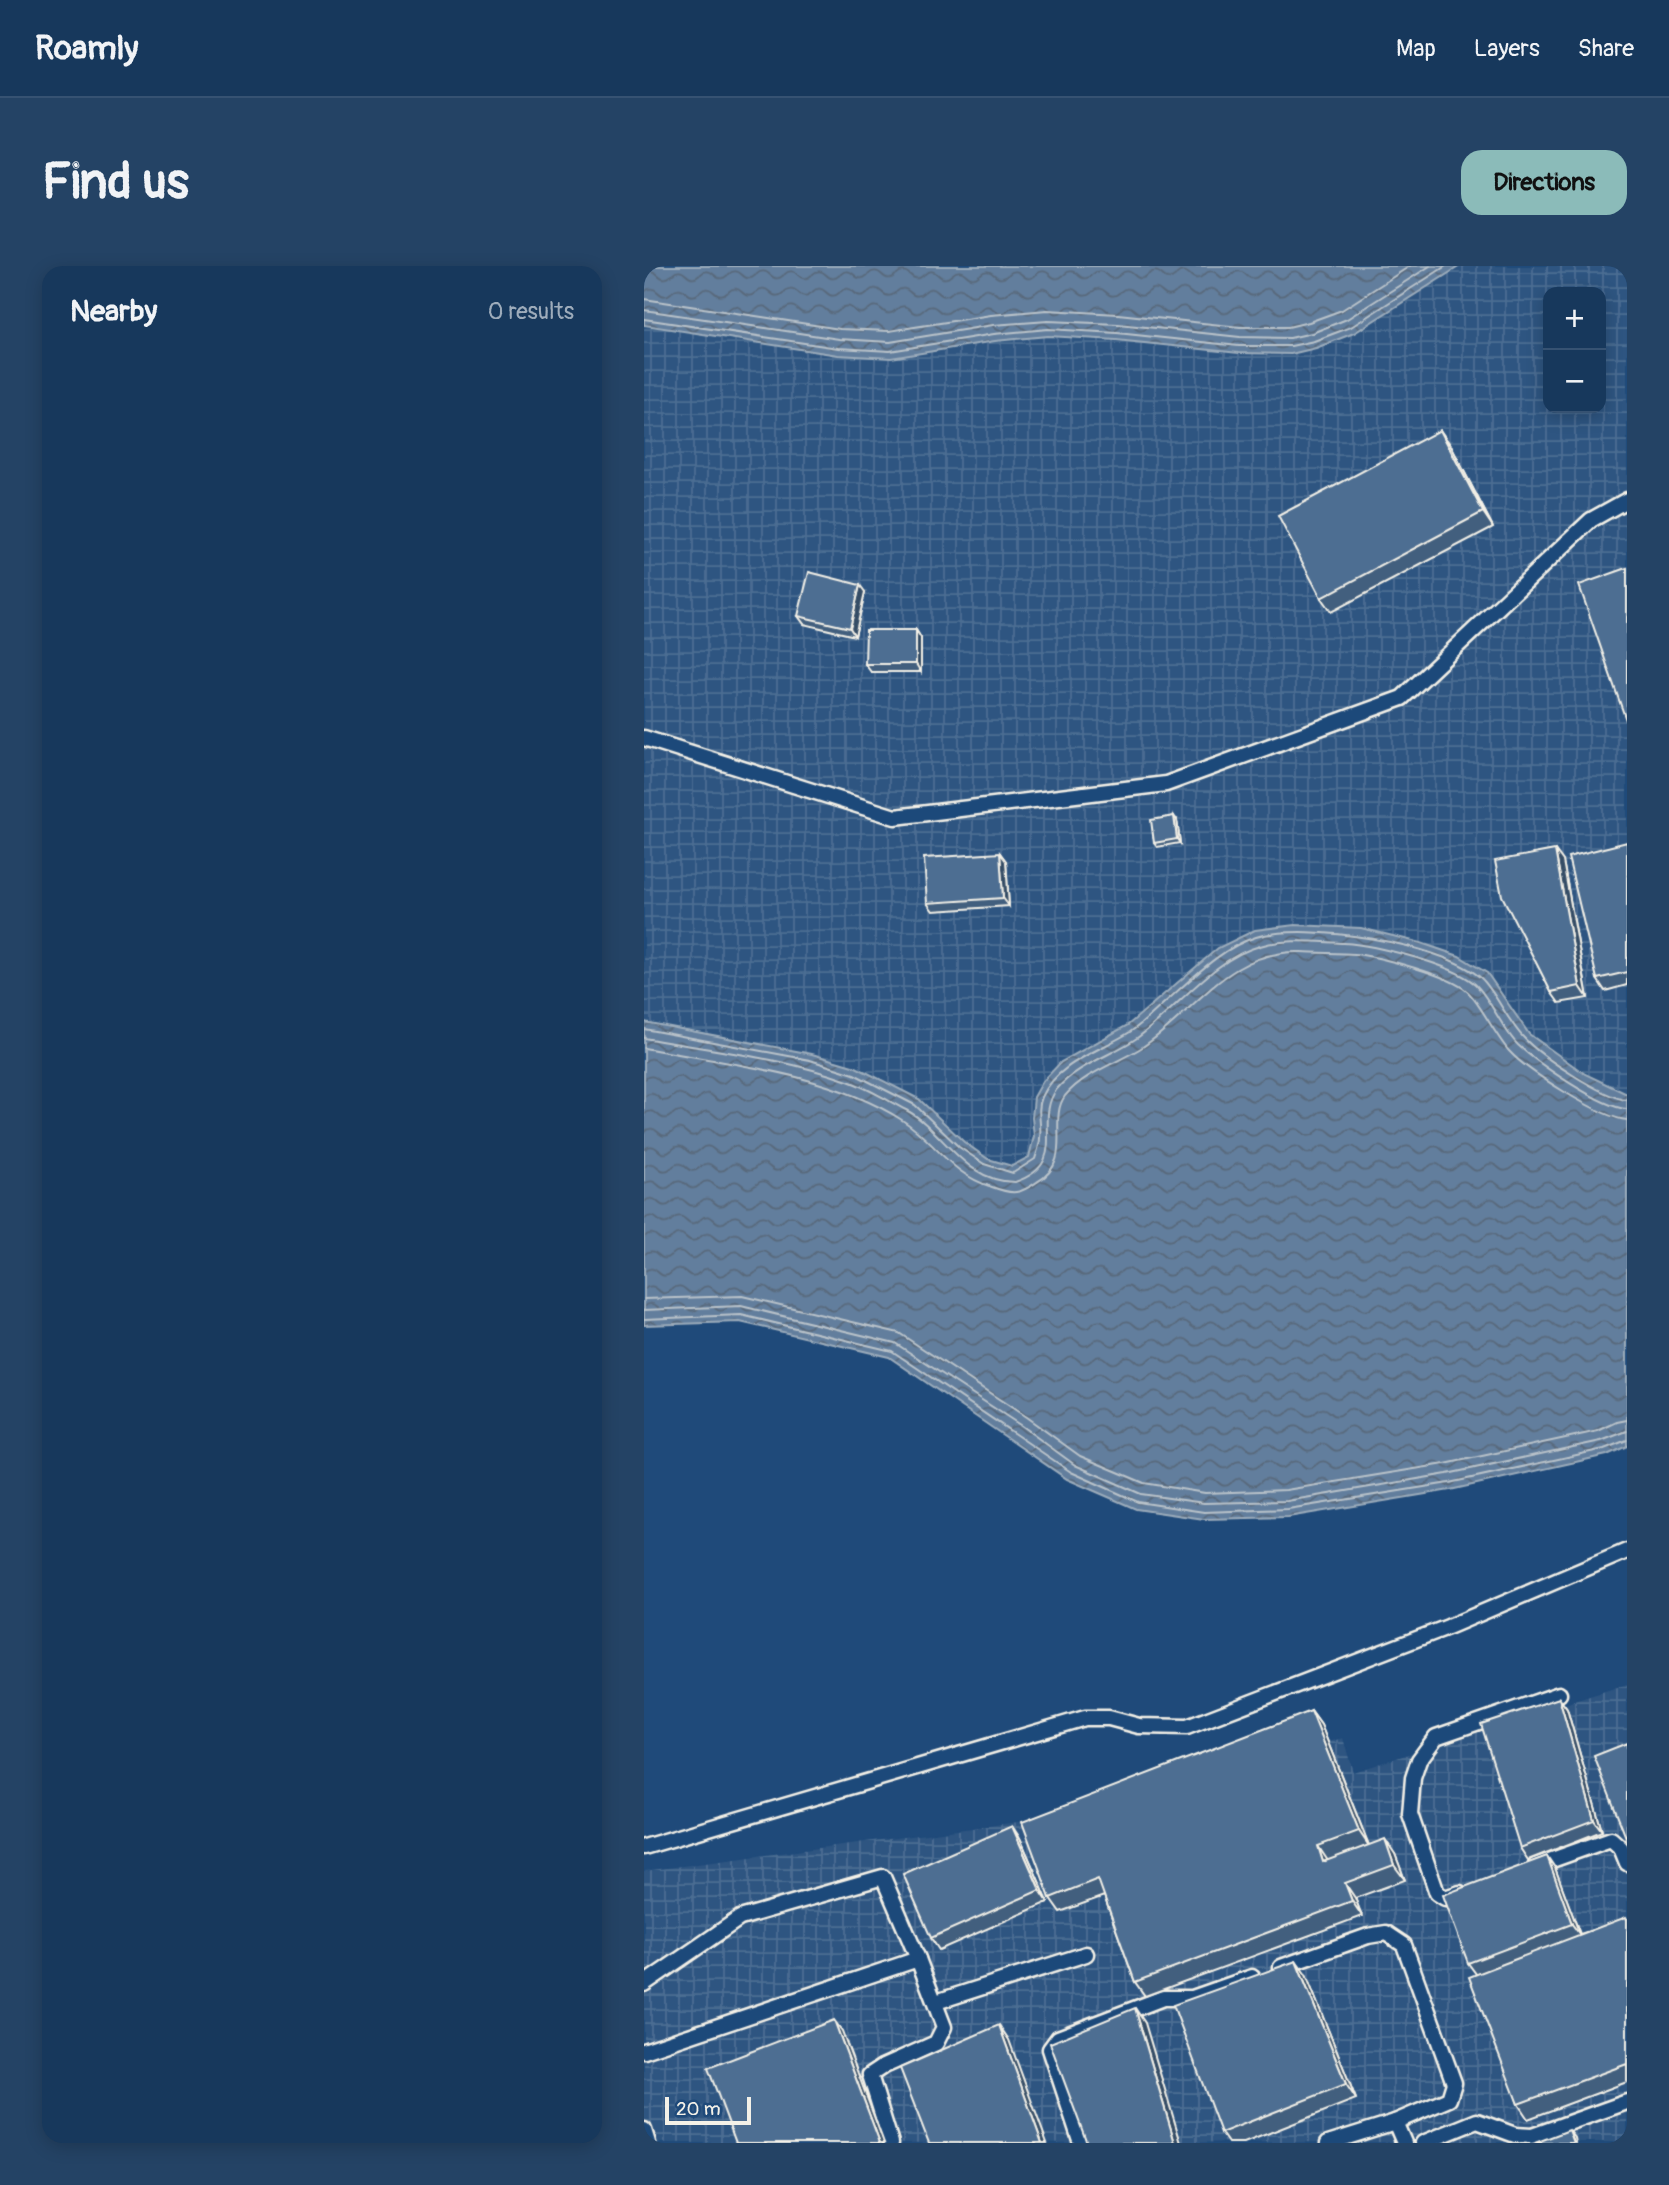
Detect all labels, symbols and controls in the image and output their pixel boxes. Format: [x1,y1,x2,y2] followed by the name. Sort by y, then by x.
[35,28,138,69] text: Roamly
[1396,34,1436,63] text: Map
[1474,34,1540,63] text: Layers
[1578,34,1634,63] text: Share
[1461,150,1627,215] button: Directions
[42,152,189,213] text: Find us
[1543,287,1606,413] map controls
[1543,287,1606,350] button: +
[70,293,157,330] text: Nearby
[488,297,574,326] text: 0 results
[1543,350,1606,413] button: −
[665,2094,751,2126] scale bar
[676,2097,721,2121] text: 20 m

